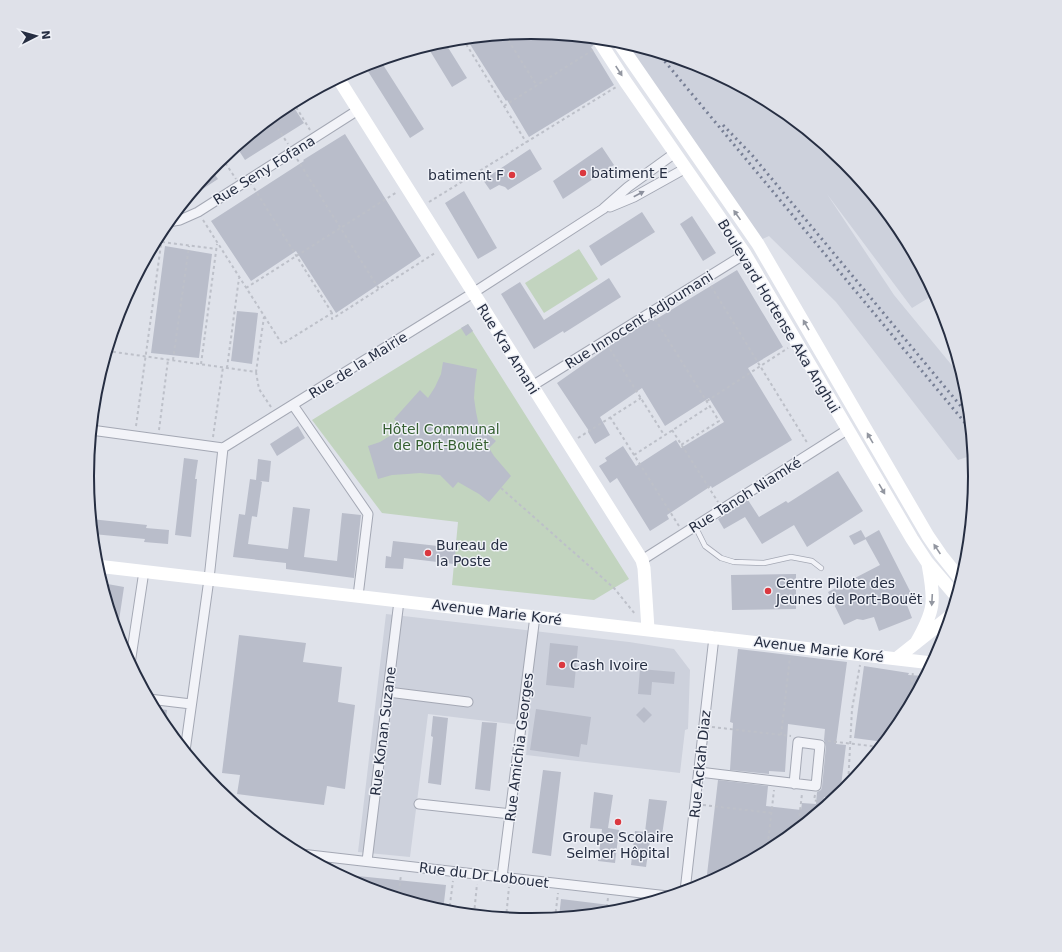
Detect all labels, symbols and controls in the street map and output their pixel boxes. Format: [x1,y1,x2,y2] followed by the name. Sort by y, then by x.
[16,16,56,56] north arrow
[39,30,52,40] text: N
[615,66,622,77] one-way arrow
[210,132,318,208] street label: Rue Seny Fofana
[591,165,668,181] place label: batiment E
[428,167,504,183] place label: batiment F
[578,168,588,178] marker: batiment E
[507,170,517,180] marker: batiment F
[633,191,645,197] one-way arrow
[733,210,741,220] one-way arrow
[715,216,843,416] street label: Boulevard Hortense Aka Anghui
[562,268,716,372] street label: Rue Innocent Adjoumani
[474,301,542,397] street label: Rue Kra Amani
[802,319,809,331] one-way arrow
[306,328,410,402] street label: Rue de la Mairie
[382,421,500,453] park label: Hôtel Communal de Port-Bouët
[867,432,874,444] one-way arrow
[686,454,804,536] street label: Rue Tanoh Niamké
[879,483,886,495] one-way arrow
[436,537,508,569] place label: Bureau de la Poste
[933,544,941,555] one-way arrow
[423,548,433,558] marker: Bureau de la Poste
[775,575,923,607] place label: Centre Pilote des Jeunes de Port-Bouët
[763,586,773,596] marker: Centre Pilote des Jeunes de Port-Bouët
[929,594,936,606] one-way arrow
[431,596,563,628] street label: Avenue Marie Koré
[753,633,885,665] street label: Avenue Marie Koré
[570,657,648,673] place label: Cash Ivoire
[557,660,567,670] marker: Cash Ivoire
[367,665,399,797] street label: Rue Konan Suzane
[502,672,536,822] street label: Rue Amichia Georges
[686,709,714,819] street label: Rue Ackah Diaz
[613,817,623,827] marker: Groupe Scolaire Selmer Hôpital
[562,829,674,861] place label: Groupe Scolaire Selmer Hôpital
[418,859,550,891] street label: Rue du Dr Lobouet

